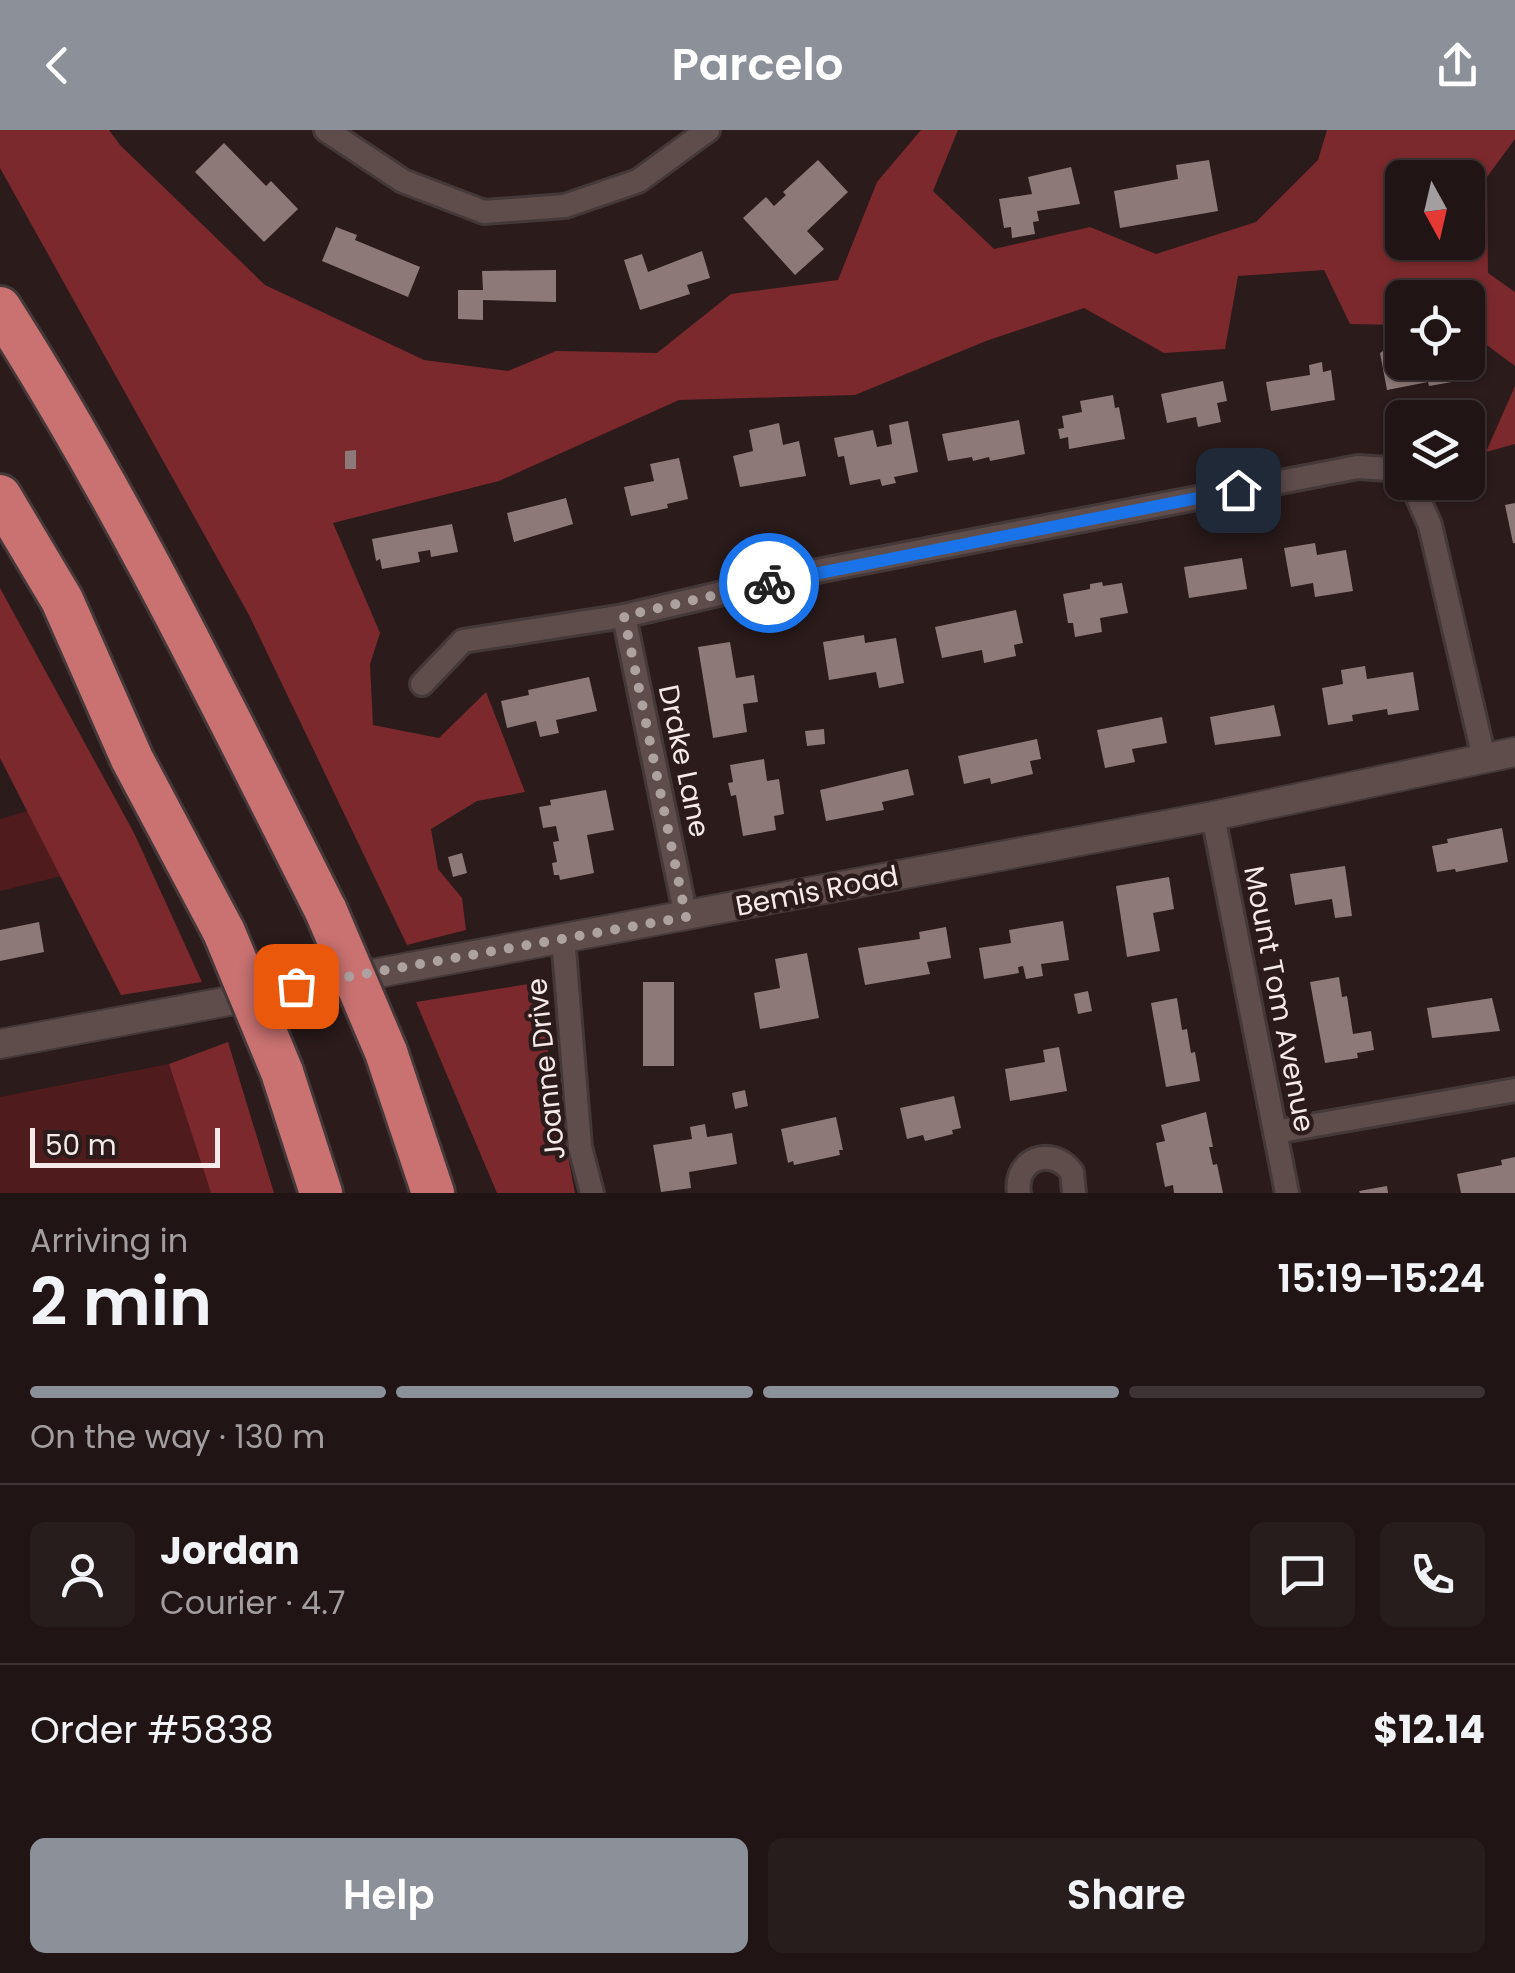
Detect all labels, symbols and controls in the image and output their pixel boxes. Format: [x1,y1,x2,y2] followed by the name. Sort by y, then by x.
[671,33,844,96] text: Parcelo
[30,38,85,93] icon: back
[1430,38,1485,93] icon: share
[1385,160,1485,260] north arrow
[1385,160,1485,500] map controls
[1385,280,1485,380] button: locate
[1385,400,1485,500] button: layers
[1196,448,1281,533] pin
[1211,463,1266,518] icon: home
[719,533,819,633] courier
[742,556,797,611] icon: bike
[649,681,719,841] street label: Drake Lane
[732,856,902,926] street label: Bemis Road
[1234,863,1324,1135] street label: Mount Tom Avenue
[254,944,339,1029] pin
[269,959,324,1014] icon: bag
[517,976,575,1162] street label: Joanne Drive
[30,1123,220,1168] scale bar
[45,1126,116,1165] text: 50 m
[30,1218,188,1263] text: Arriving in
[1277,1252,1485,1305] text: 15:19–15:24
[30,1257,212,1348] text: 2 min
[30,1414,325,1459] text: On the way · 130 m
[30,1522,135,1627] button: person
[1250,1522,1355,1627] button: chat
[1380,1522,1485,1627] button: phone
[160,1524,300,1577] text: Jordan
[160,1580,345,1625] text: Courier · 4.7
[30,1703,274,1756] text: Order #5838
[1373,1703,1485,1756] text: $12.14
[30,1838,748,1953] button: Help
[768,1838,1485,1953] button: Share

